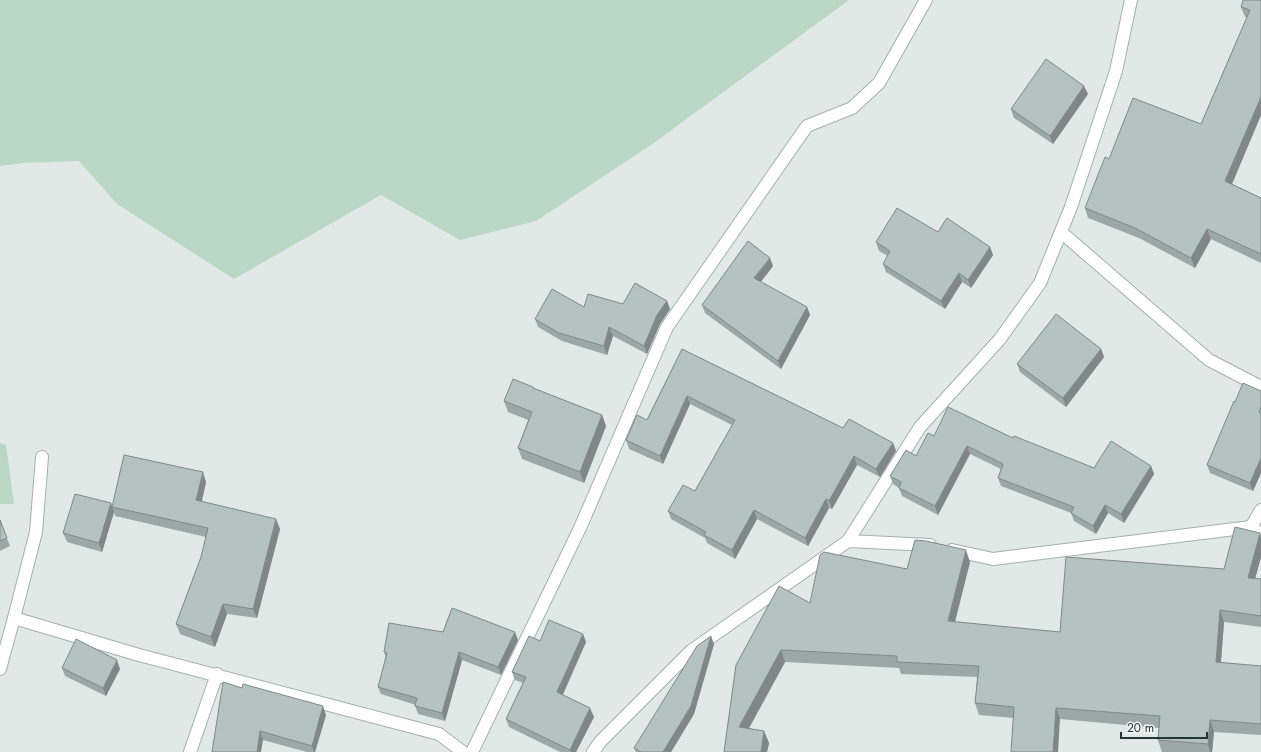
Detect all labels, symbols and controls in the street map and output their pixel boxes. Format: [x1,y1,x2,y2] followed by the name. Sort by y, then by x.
[1121,714,1207,740] scale bar
[1127,719,1154,737] text: 20 m

